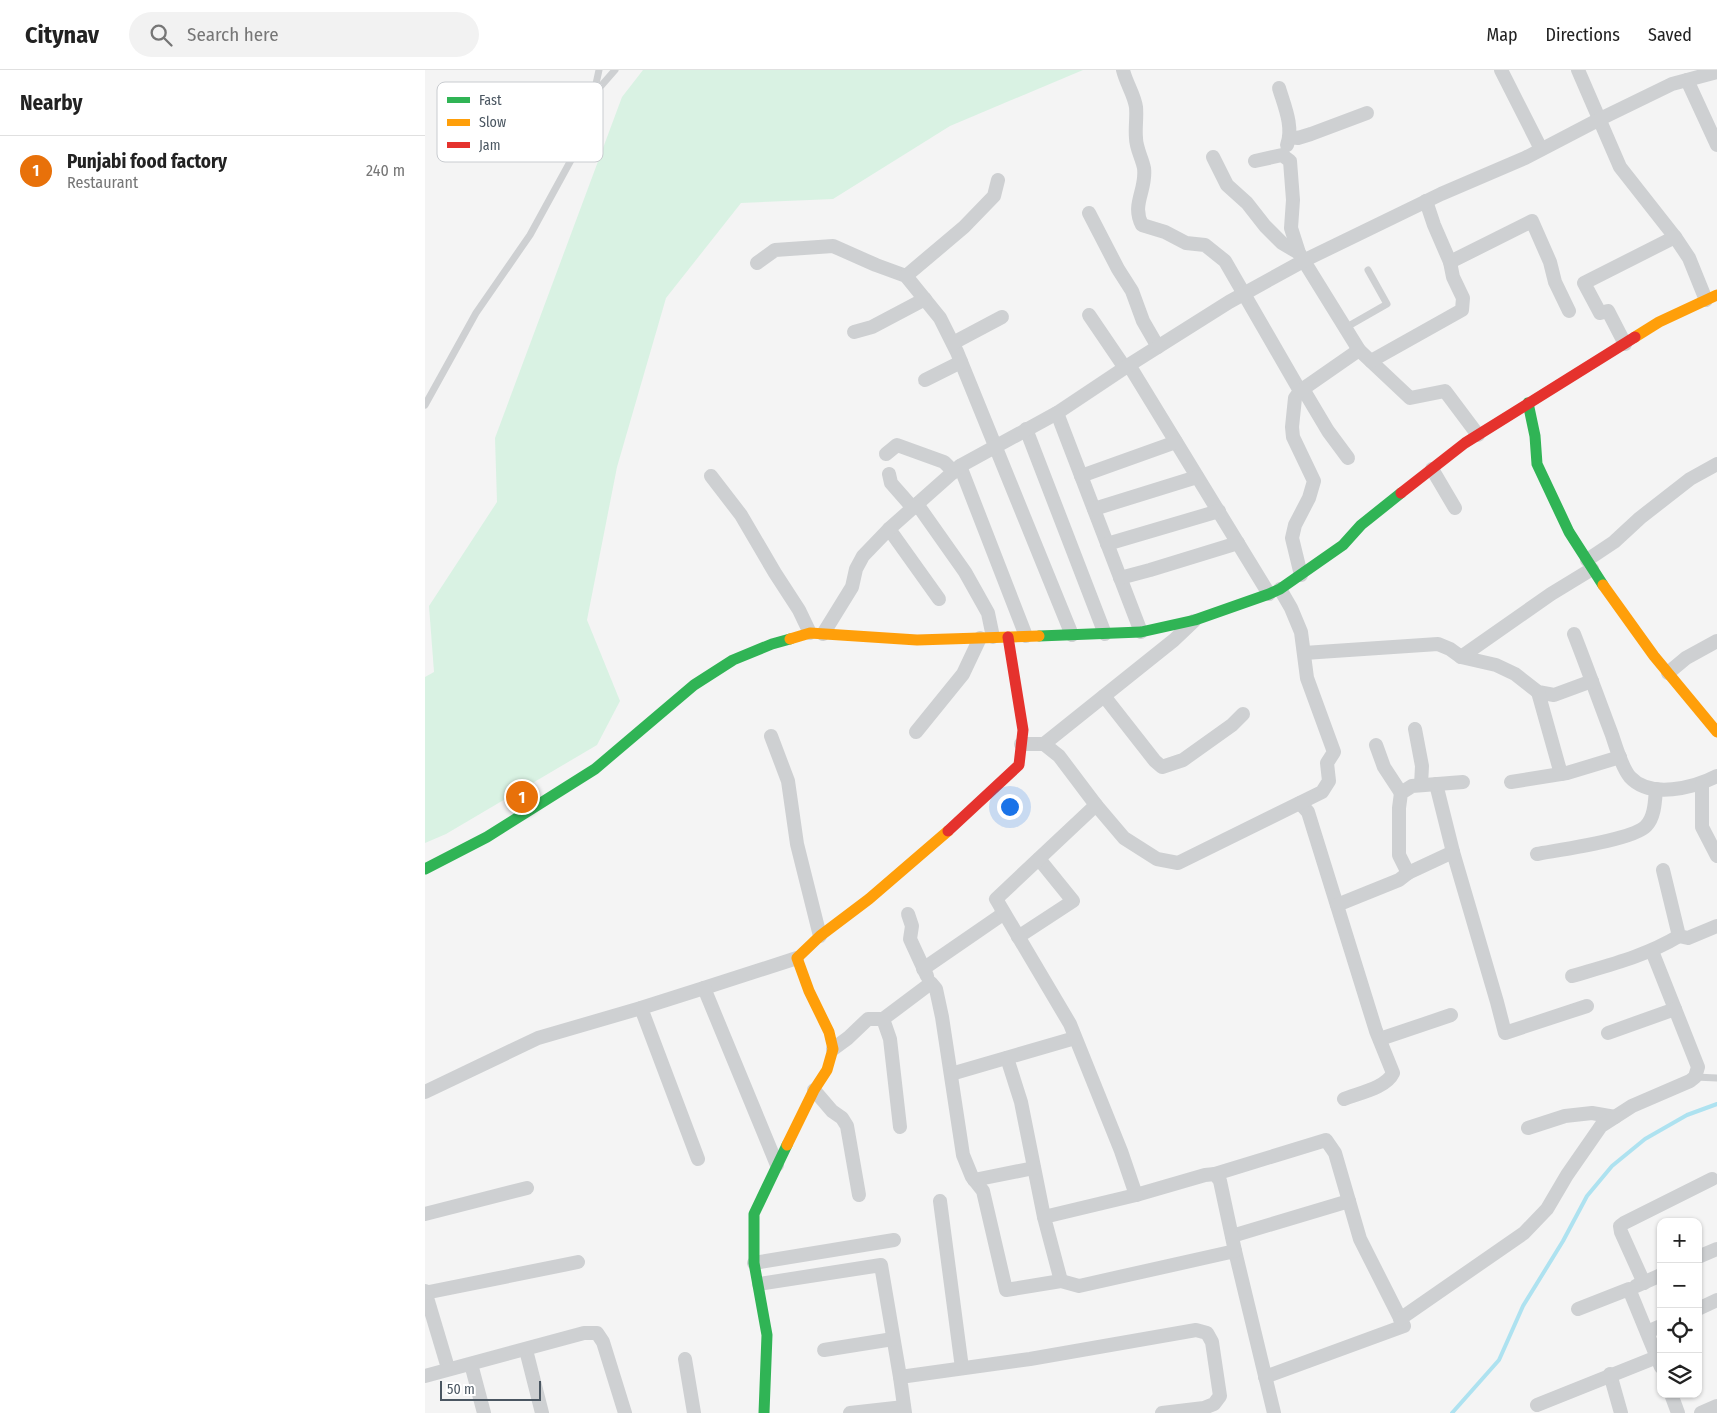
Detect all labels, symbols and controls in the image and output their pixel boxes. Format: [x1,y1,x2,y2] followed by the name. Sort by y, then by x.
[129,12,479,57] search box
[25,21,99,49] text: Citynav
[147,21,175,49] icon: search
[187,23,279,46] text: Search here
[1486,24,1518,46] text: Map
[1546,24,1620,46] text: Directions
[1648,24,1692,46] text: Saved
[437,82,603,162] legend
[20,90,82,116] text: Nearby
[479,92,502,109] text: Fast
[479,114,506,131] text: Slow
[479,137,500,154] text: Jam
[67,150,227,173] text: Punjabi food factory
[33,161,39,180] text: 1
[366,161,405,180] text: 240 m
[67,173,138,192] text: Restaurant
[506,778,538,816] pin: 1
[997,794,1023,820] your location
[1657,1218,1702,1398] map controls
[1657,1218,1702,1263] button: +
[1657,1263,1702,1308] button: −
[1657,1308,1702,1353] button: locate
[1657,1353,1702,1398] button: layers
[440,1378,541,1401] scale bar
[447,1381,475,1398] text: 50 m

